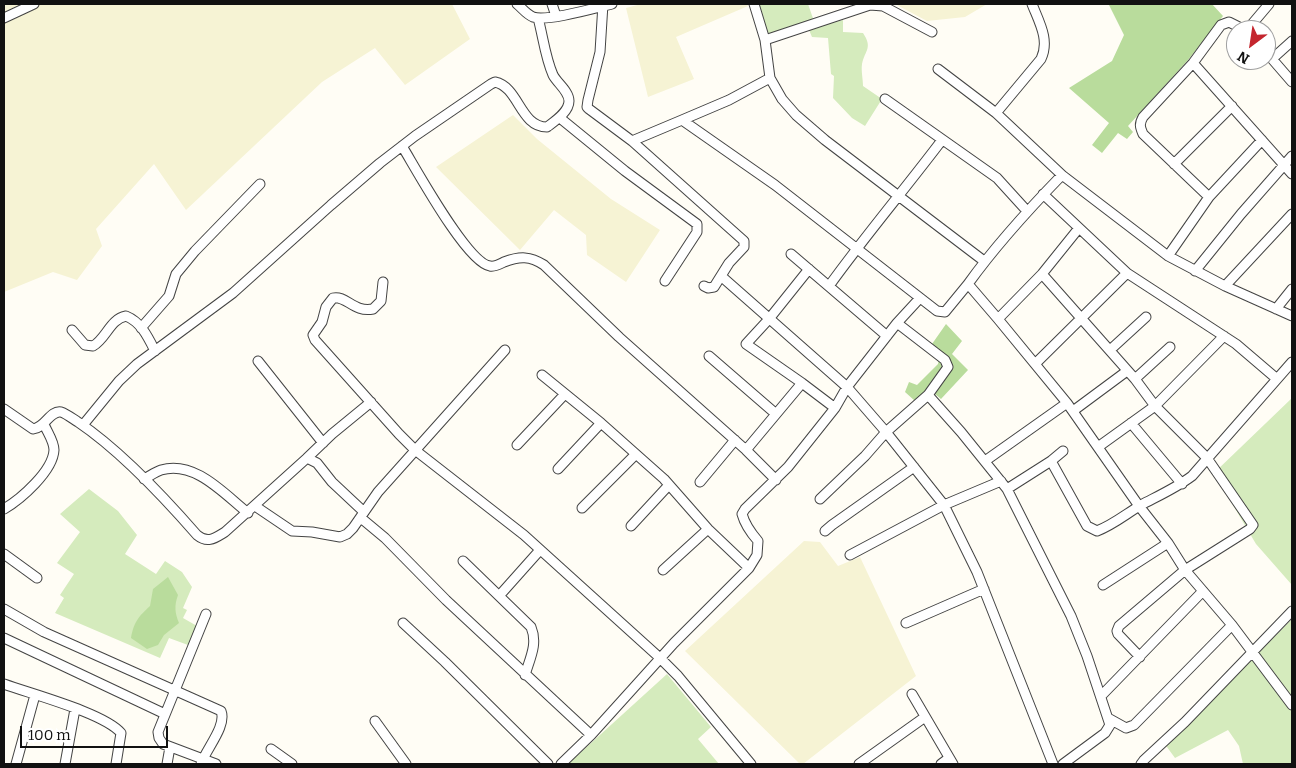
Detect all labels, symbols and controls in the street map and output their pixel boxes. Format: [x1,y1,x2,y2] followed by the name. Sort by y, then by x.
[1226,20,1276,70] north arrow
[1235,47,1253,67] text: N
[22,716,170,748] scale bar
[28,726,71,744] text: 100 m

